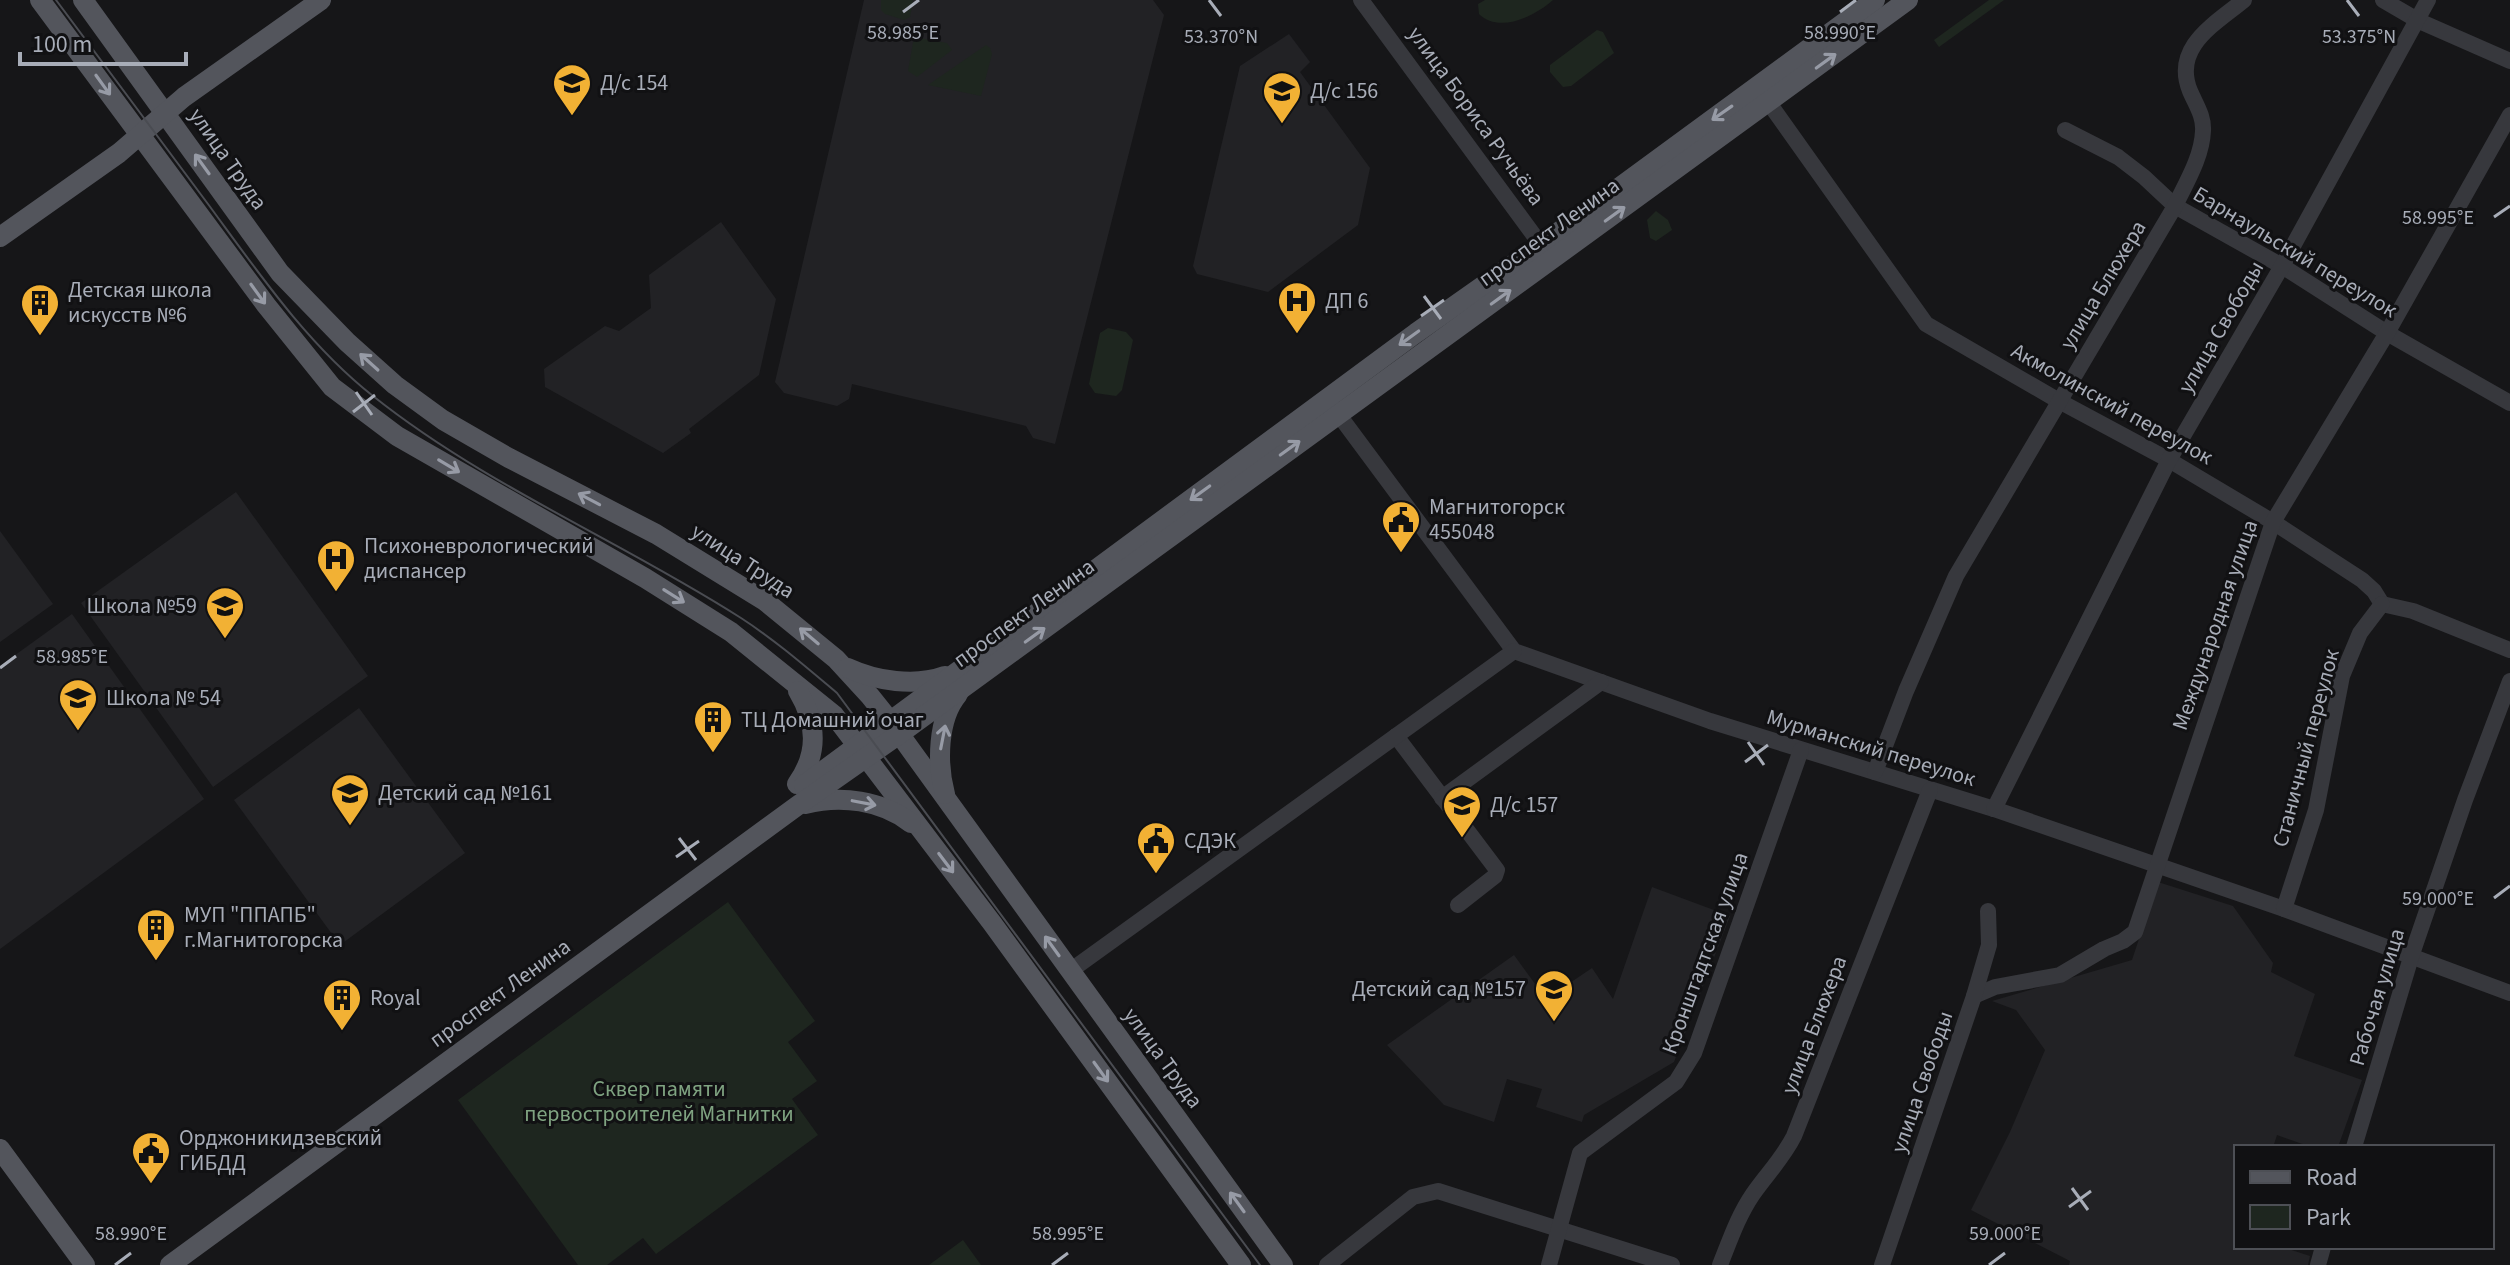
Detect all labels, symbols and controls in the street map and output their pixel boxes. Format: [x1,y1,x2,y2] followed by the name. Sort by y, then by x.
[20,16,186,66] scale bar
[867,19,939,47] text: 58.985°E
[1804,19,1876,47] text: 58.990°E
[1400,20,1552,212] street label: улица Бориса Ручьёва
[1184,23,1258,51] text: 53.370°N
[2322,23,2396,51] text: 53.375°N
[32,27,92,62] text: 100 m
[1814,53,1836,69] one-way arrow
[551,62,593,117] school or university icon: Д/с 154
[600,67,668,99] place label: Д/с 154
[1261,70,1303,125] school or university icon: Д/с 156
[95,74,112,96] one-way arrow
[1310,75,1378,107] place label: Д/с 156
[181,101,275,217] street label: улица Труда
[1712,104,1733,121] one-way arrow
[194,153,210,175] one-way arrow
[1472,170,1626,294] street label: проспект Ленина
[2187,178,2403,326] street label: Барнаульский переулок
[2402,204,2474,232] text: 58.995°E
[1604,206,1626,222] one-way arrow
[2052,214,2154,356] street label: улица Блюхера
[2170,255,2272,399] street label: улица Свободы
[68,274,212,331] place label: Детская школа искусств №6
[1276,280,1318,335] hospital icon: ДП 6
[19,282,61,337] building icon: Детская школа искусств №6
[249,283,266,305] one-way arrow
[1325,285,1368,317] place label: ДП 6
[1490,288,1512,305] one-way arrow
[1399,329,1420,346] one-way arrow
[2005,335,2219,473] street label: Акмолинский переулок
[360,353,380,371] one-way arrow
[1279,440,1301,457] one-way arrow
[437,459,460,475] one-way arrow
[1190,484,1211,501] one-way arrow
[577,491,601,507] one-way arrow
[1429,491,1565,548] place label: Магнитогорск 455048
[1380,499,1422,554] public building icon: Магнитогорск 455048
[685,515,801,607] street label: улица Труда
[2164,516,2266,734] street label: Международная улица
[364,530,594,587] place label: Психоневрологический диспансер
[315,538,357,593] hospital icon: Психоневрологический диспансер
[947,551,1101,675] street label: проспект Ленина
[204,585,246,640] school or university icon: Школа №59
[662,589,685,605] one-way arrow
[87,590,197,622] place label: Школа №59
[1024,626,1045,643] one-way arrow
[799,627,819,645] one-way arrow
[36,643,108,671] text: 58.985°E
[2264,645,2348,851] street label: Станичный переулок
[57,677,99,732] school or university icon: Школа № 54
[106,682,221,714] place label: Школа № 54
[692,699,734,754] building icon: ТЦ Домашний очаг
[1763,701,1980,795] street label: Мурманский переулок
[741,704,924,736] place label: ТЦ Домашний очаг
[937,725,952,750] one-way arrow
[329,772,371,827] school or university icon: Детский сад №161
[378,777,552,809] place label: Детский сад №161
[1441,784,1483,839] school or university icon: Д/с 157
[1490,789,1558,821] place label: Д/с 157
[850,796,876,811] one-way arrow
[1135,820,1177,875] public building icon: СДЭК
[1184,825,1236,857] place label: СДЭК
[1654,848,1756,1058] street label: Кронштадтская улица
[938,851,954,873] one-way arrow
[2402,885,2474,913] text: 59.000°E
[184,899,343,956] place label: МУП "ППАПБ" г.Магнитогорска
[135,907,177,962] building icon: МУП "ППАПБ" г.Магнитогорска
[2341,924,2413,1070] street label: Рабочая улица
[423,931,577,1055] street label: проспект Ленина
[1044,935,1060,957] one-way arrow
[1773,951,1855,1099] street label: улица Блюхера
[1533,968,1575,1023] school or university icon: Детский сад №157
[1352,973,1526,1005] place label: Детский сад №157
[321,977,363,1032] building icon: Royal
[370,982,421,1014] place label: Royal
[1115,1001,1211,1115] street label: улица Труда
[1883,1007,1961,1157] street label: улица Свободы
[1092,1060,1109,1082] one-way arrow
[524,1073,794,1130] park label: Сквер памяти первостроителей Магнитки
[179,1122,382,1179] place label: Орджоникидзевский ГИБДД
[130,1130,172,1185] public building icon: Орджоникидзевский ГИБДД
[2234,1145,2494,1249] legend
[2306,1160,2358,1195] text: Road
[1229,1191,1246,1213] one-way arrow
[2306,1200,2351,1235] text: Park
[95,1220,167,1248] text: 58.990°E
[1032,1220,1104,1248] text: 58.995°E
[1969,1220,2041,1248] text: 59.000°E

